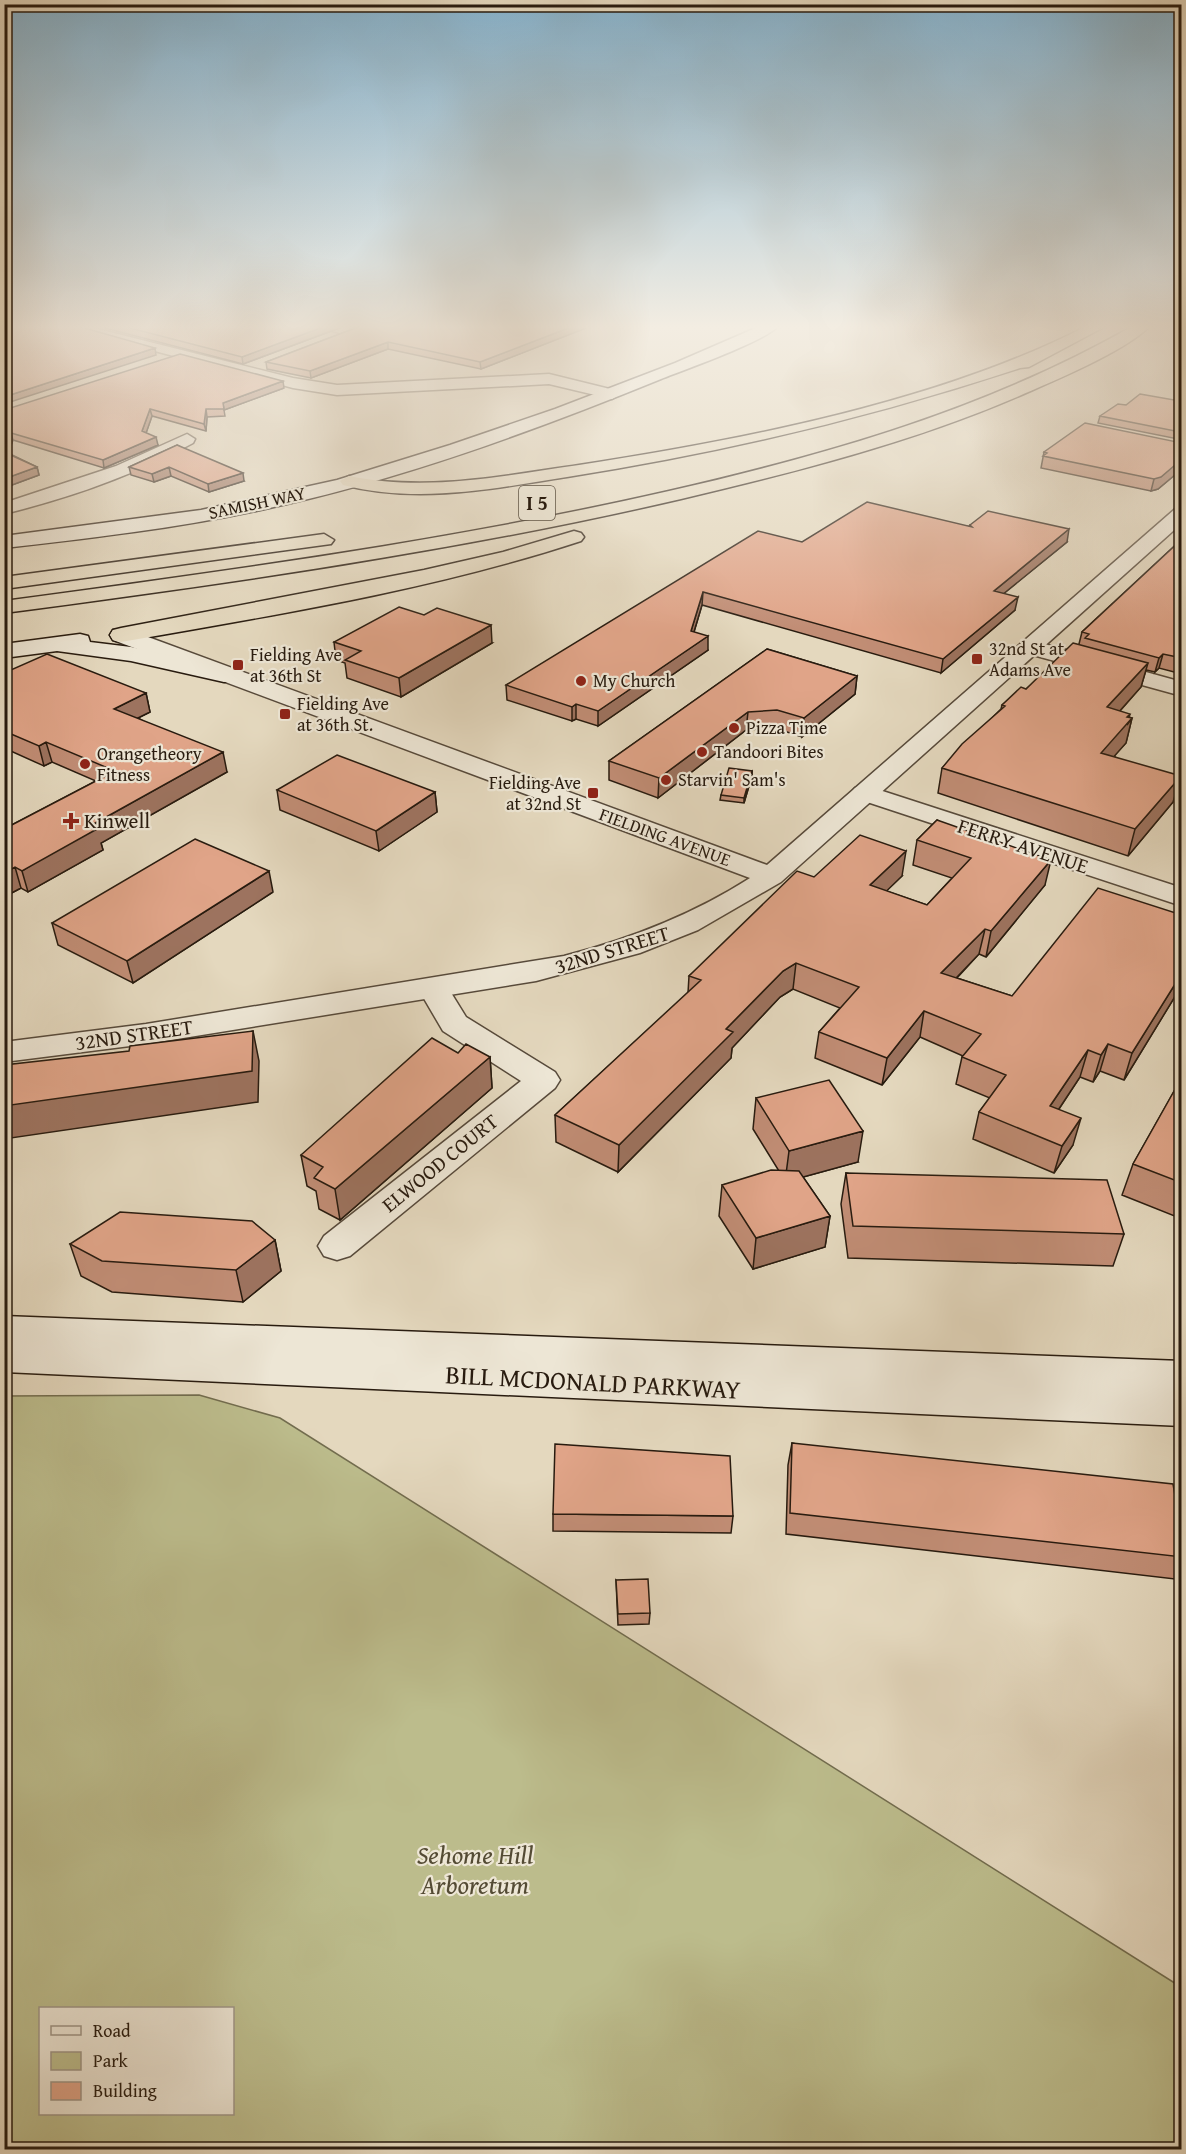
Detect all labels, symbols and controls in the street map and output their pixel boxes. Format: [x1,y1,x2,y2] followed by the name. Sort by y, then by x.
[206,479,308,526] street label: SAMISH WAY
[519,486,555,520] road number: I 5
[989,635,1071,683] place label: 32nd St at Adams Ave
[250,641,342,689] place label: Fielding Ave at 36th St
[970,652,984,666] marker: 32nd St at Adams Ave
[231,658,245,672] marker: Fielding Ave at 36th St
[593,667,675,694] place label: My Church
[574,674,588,688] marker: My Church
[297,690,389,738] place label: Fielding Ave at 36th St.
[278,707,292,721] marker: Fielding Ave at 36th St.
[746,714,827,741] place label: Pizza Time
[727,721,741,735] marker: Pizza Time
[714,738,824,765] place label: Tandoori Bites
[97,740,202,788] place label: Orangetheory Fitness
[695,745,709,759] marker: Tandoori Bites
[78,757,92,771] marker: Orangetheory Fitness
[678,766,786,793] place label: Starvin' Sam's
[489,769,582,817] place label: Fielding Ave at 32nd St
[659,773,673,787] marker: Starvin' Sam's
[586,786,600,800] marker: Fielding Ave at 32nd St
[596,800,735,873] street label: FIELDING AVENUE
[84,805,150,836] place label: Kinwell
[954,810,1093,881] street label: FERRY AVENUE
[62,812,80,830] marker: Kinwell
[551,917,673,982] street label: 32ND STREET
[73,1011,195,1058] street label: 32ND STREET
[375,1106,505,1219] street label: ELWOOD COURT
[444,1354,742,1409] street label: BILL MCDONALD PARKWAY
[417,1835,533,1904] park label: Sehome Hill Arboretum
[39,2007,234,2115] legend
[93,2017,131,2044] text: Road
[93,2047,129,2074] text: Park
[93,2077,157,2104] text: Building

